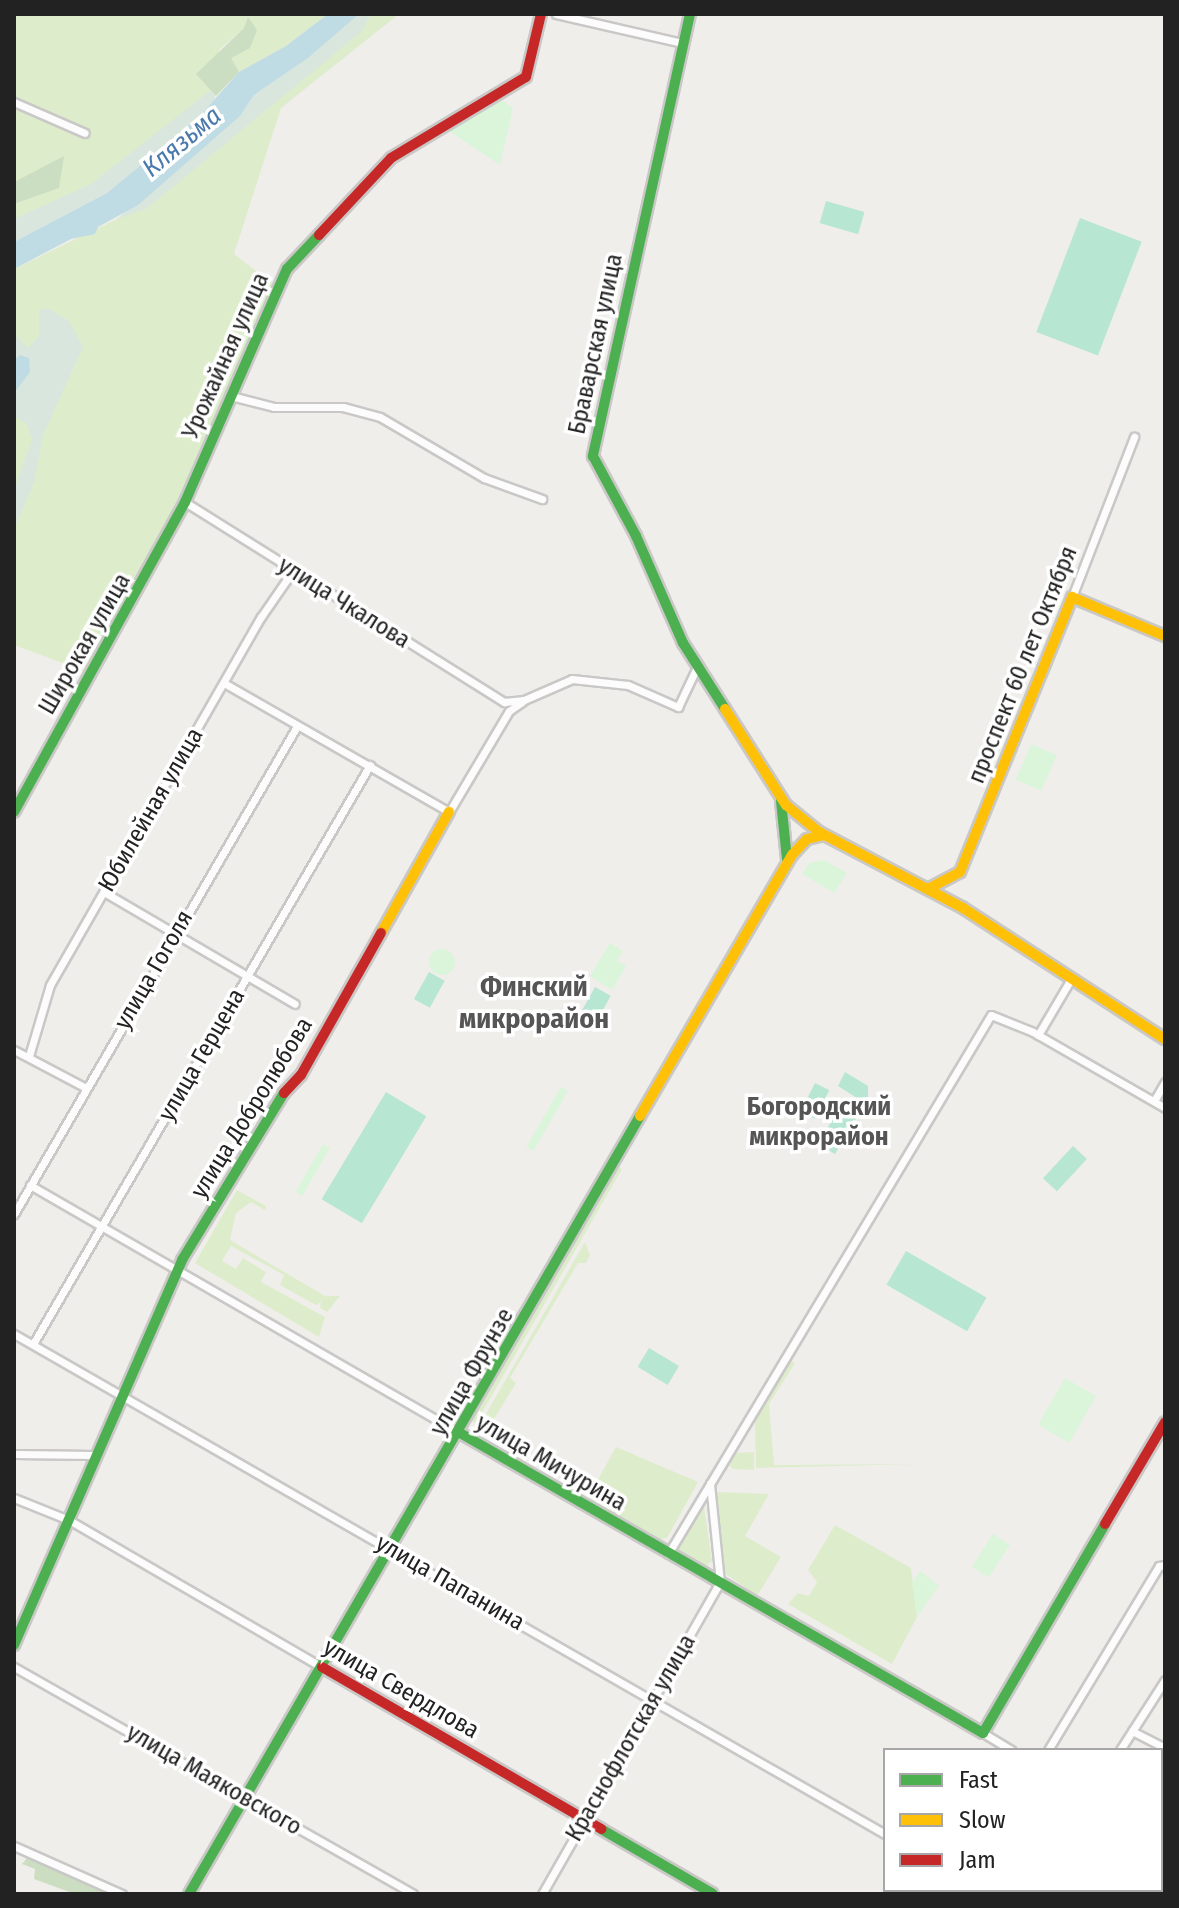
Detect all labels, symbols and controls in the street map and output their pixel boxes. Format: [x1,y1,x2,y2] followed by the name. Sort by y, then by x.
[136,100,228,184] water label: Клязьма
[563,251,629,437] street label: Браварская улица
[176,269,276,443] street label: Урожайная улица
[962,542,1084,788] street label: проспект 60 лет Октября
[273,551,415,655] street label: улица Чкалова
[33,568,137,720] street label: Широкая улица
[92,723,210,897] street label: Юбилейная улица
[108,905,200,1035] street label: улица Гоголя
[459,970,609,1036] district label: Финский микрорайон
[153,984,251,1126] street label: улица Герцена
[185,1012,319,1204] street label: улица Добролюбова
[747,1091,891,1152] district label: Богородский микрорайон
[424,1303,520,1441] street label: улица Фрунзе
[471,1408,631,1518] street label: улица Мичурина
[371,1529,529,1637] street label: улица Папанина
[560,1629,702,1847] street label: Краснофлотская улица
[318,1633,484,1745] street label: улица Свердлова
[121,1718,307,1842] street label: улица Маяковского
[883,1748,1163,1892] legend
[959,1766,998,1794] text: Fast
[959,1806,1005,1834] text: Slow
[959,1846,996,1874] text: Jam

